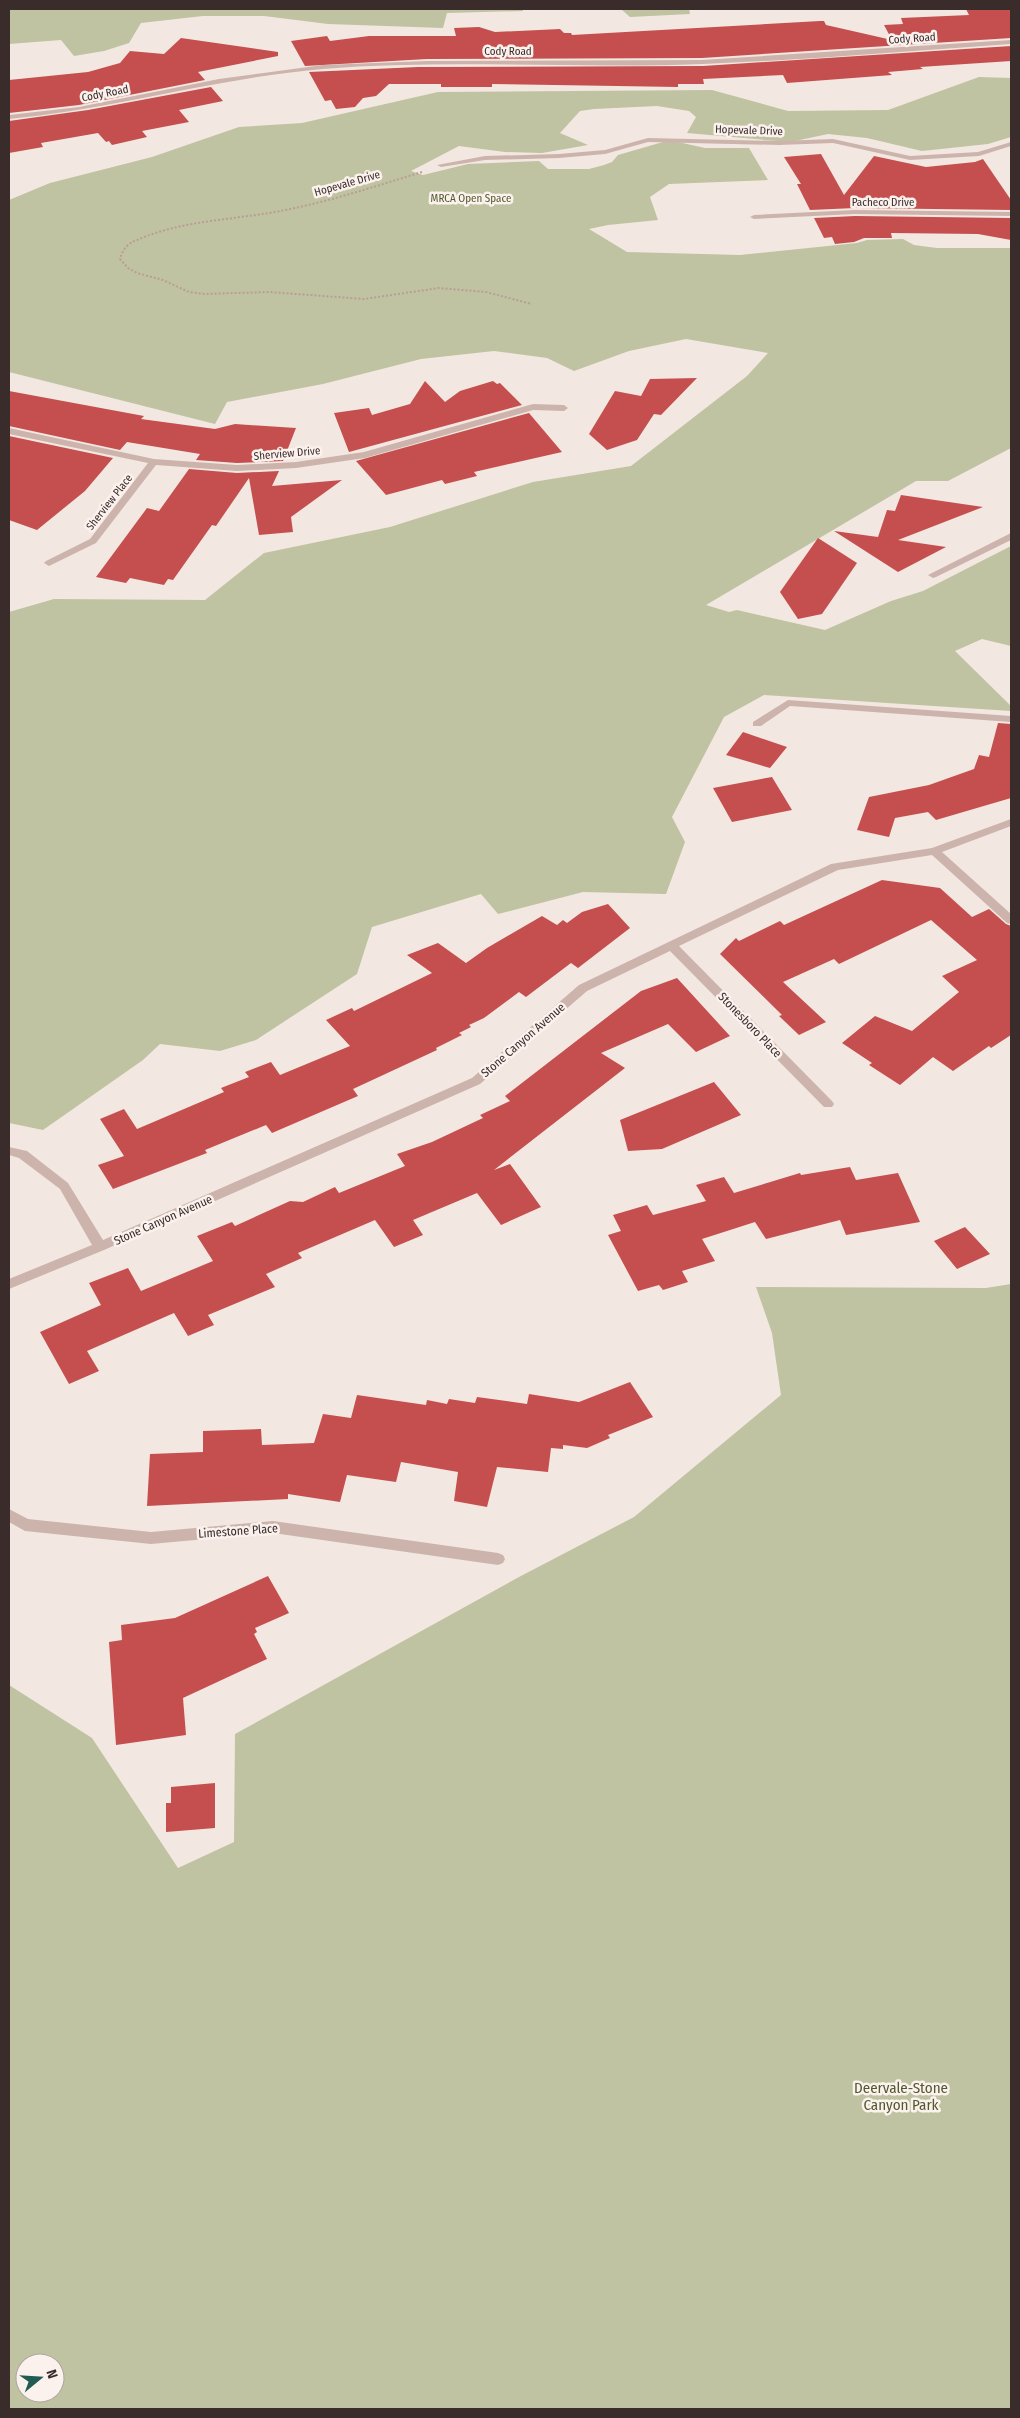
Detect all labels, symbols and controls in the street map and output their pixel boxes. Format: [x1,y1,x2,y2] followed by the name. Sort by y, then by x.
[888,30,936,47] street label: Cody Road
[484,45,532,58] street label: Cody Road
[81,83,130,104] street label: Cody Road
[715,123,783,138] street label: Hopevale Drive
[313,168,382,199] street label: Hopevale Drive
[431,192,511,205] park label: MRCA Open Space
[852,196,914,209] street label: Pacheco Drive
[253,444,321,463] street label: Sherview Drive
[84,472,135,533] street label: Sherview Place
[715,990,785,1061] street label: Stonesboro Place
[478,1000,568,1080] street label: Stone Canyon Avenue
[112,1192,214,1248] street label: Stone Canyon Avenue
[198,1521,278,1541] street label: Limestone Place
[854,2079,948,2114] park label: Deervale-Stone Canyon Park
[15,2353,65,2403] north arrow
[43,2368,61,2381] text: N

